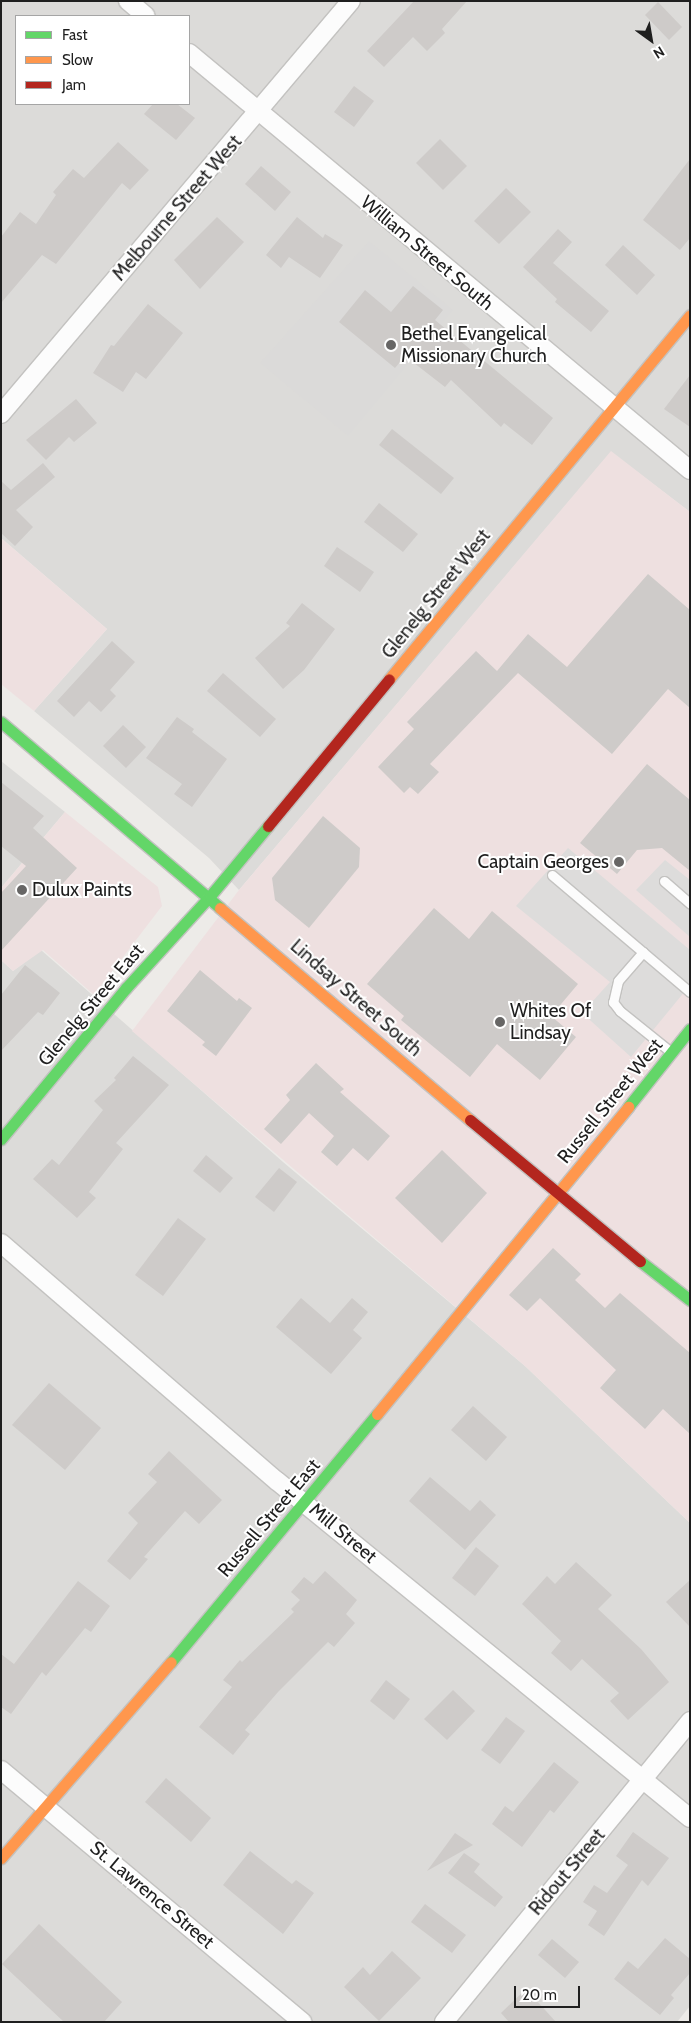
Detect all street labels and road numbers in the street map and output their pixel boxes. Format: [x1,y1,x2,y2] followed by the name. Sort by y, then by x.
[108,131,246,285] street label: Melbourne Street West
[356,191,498,315] street label: William Street South
[377,525,495,663] street label: Glenelg Street West
[286,935,426,1061] street label: Lindsay Street South
[33,939,149,1071] street label: Glenelg Street East
[553,1034,667,1168] street label: Russell Street West
[213,1454,325,1582] street label: Russell Street East
[305,1498,381,1568] street label: Mill Street
[524,1824,610,1920] street label: Ridout Street
[85,1836,219,1954] street label: St. Lawrence Street

